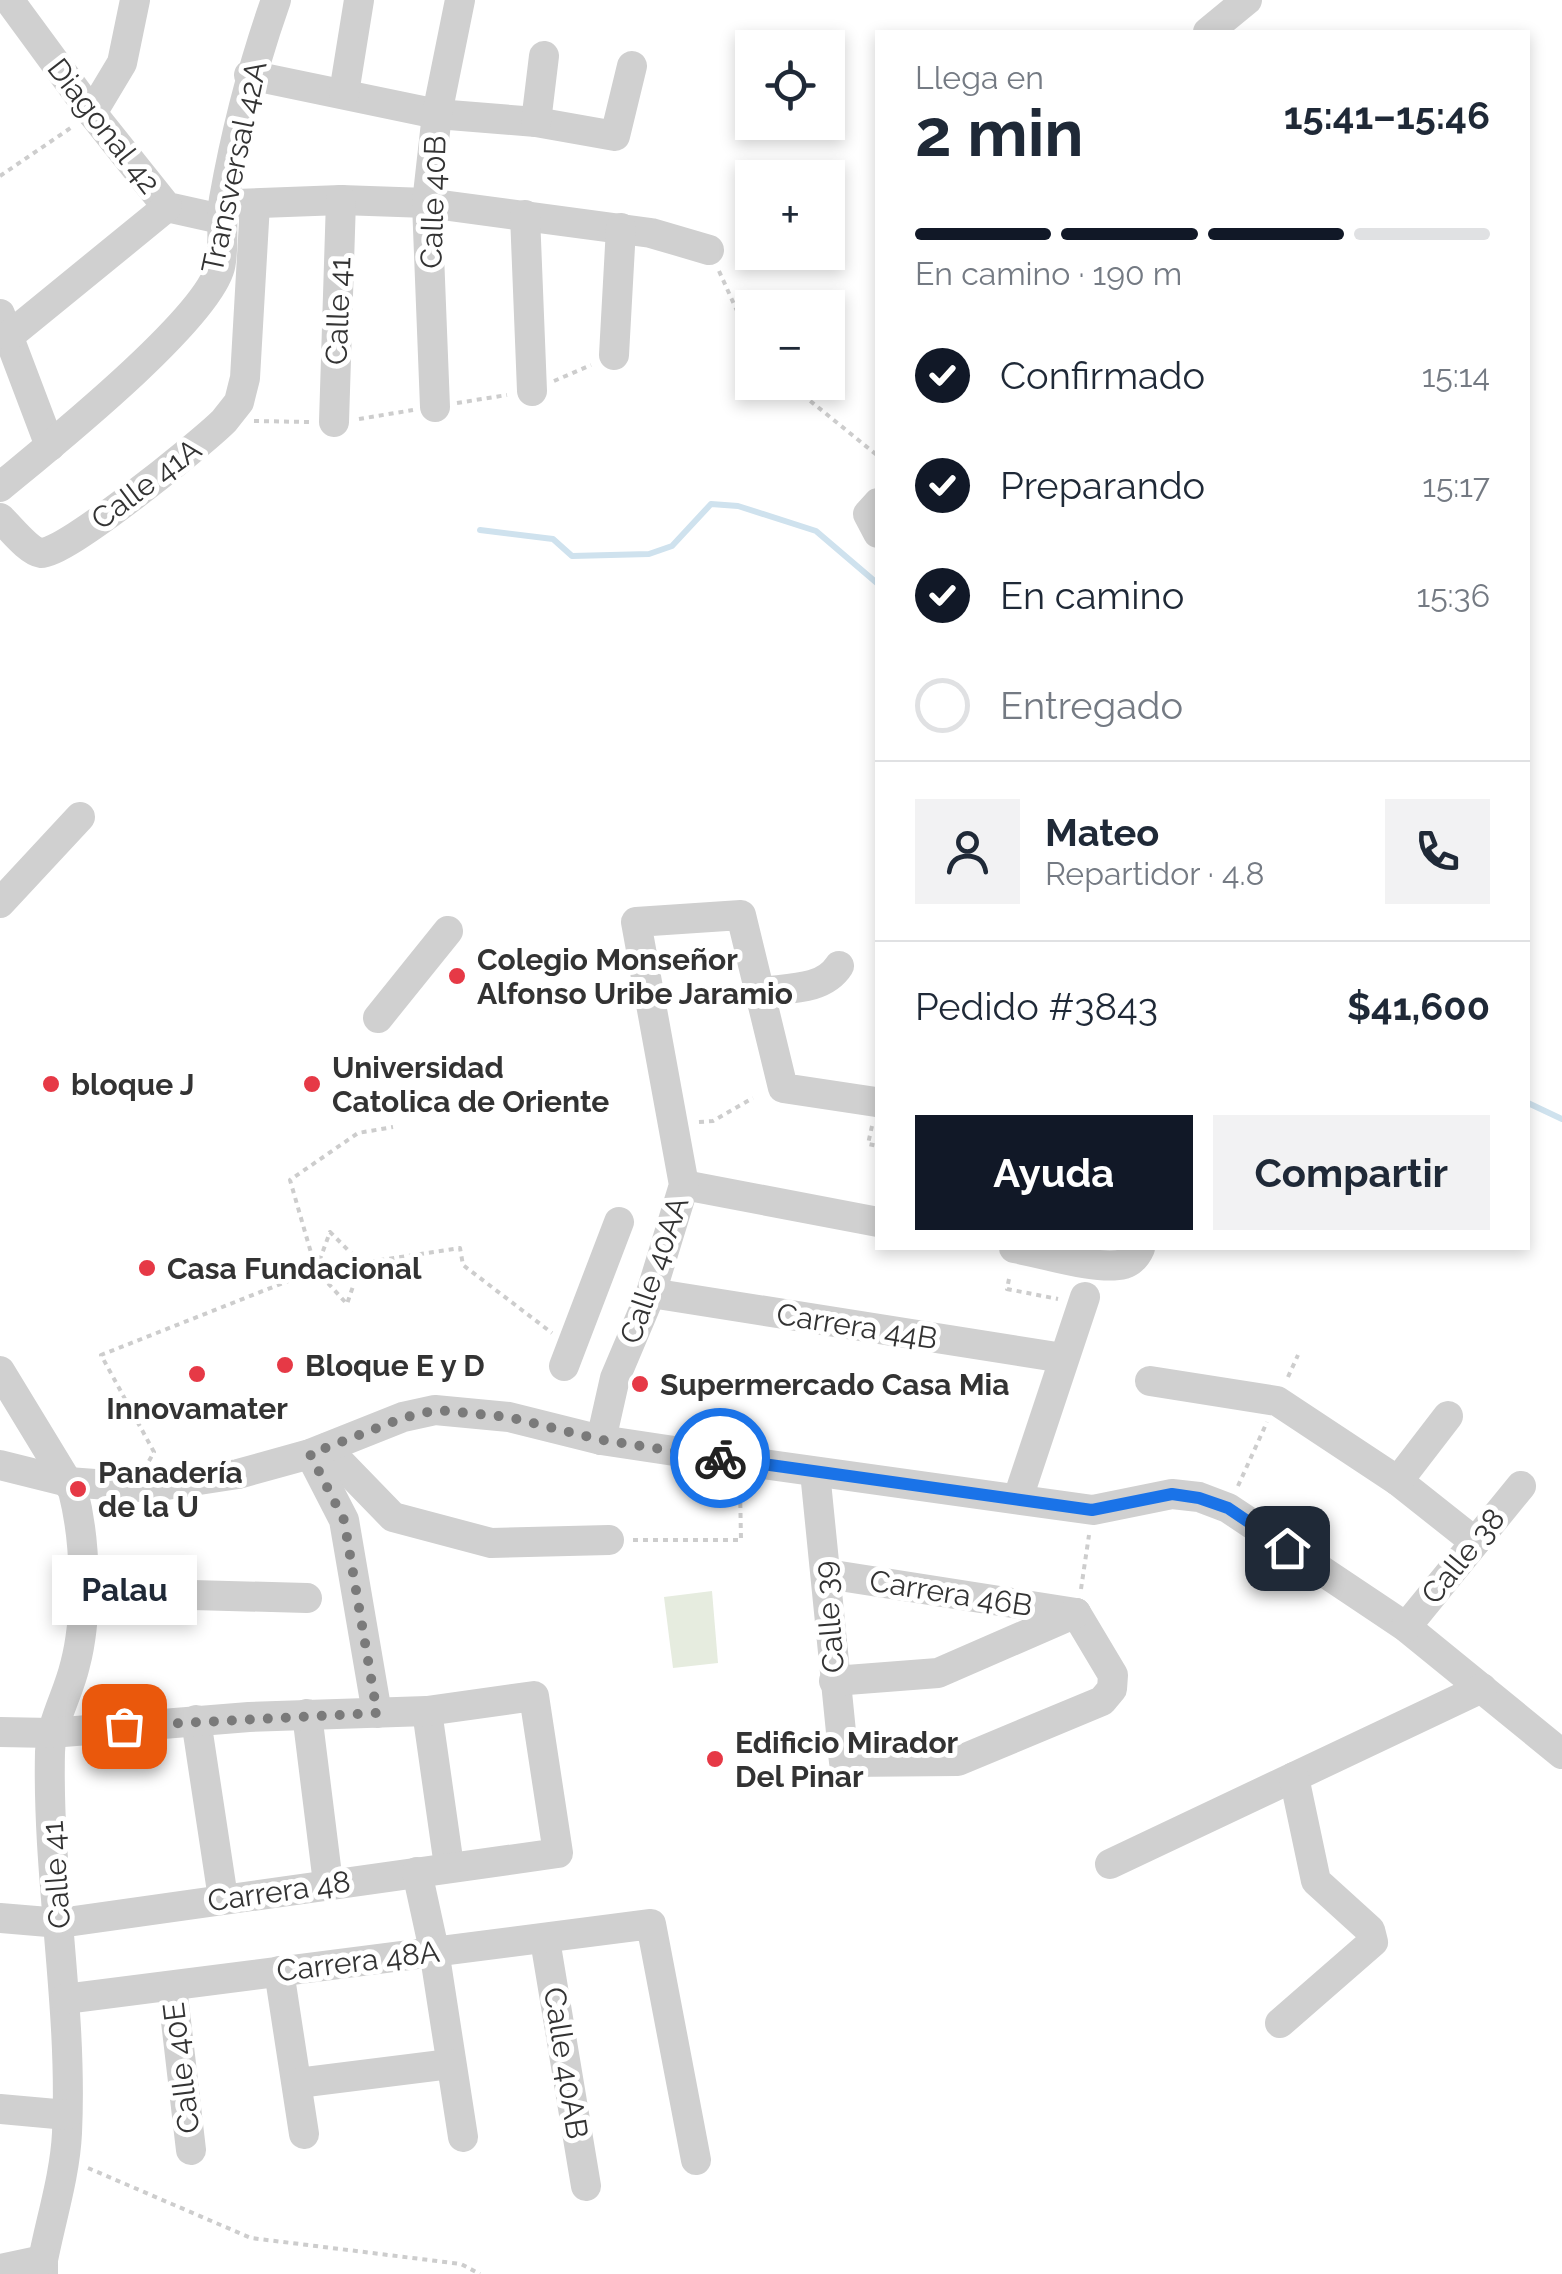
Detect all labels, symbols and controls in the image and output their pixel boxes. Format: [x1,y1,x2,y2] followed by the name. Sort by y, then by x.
[735,30,845,400] map controls
[735,30,845,140] button: locate
[40,52,168,200] street label: Diagonal 42
[194,58,274,276] street label: Transversal 42A
[915,59,1044,96] text: Llega en
[1284,93,1490,138] text: 15:41–15:46
[915,95,1084,171] text: 2 min
[413,135,453,269] street label: Calle 40B
[735,160,845,270] button: +
[915,255,1182,292] text: En camino · 190 m
[319,256,357,365] street label: Calle 41
[735,290,845,400] button: −
[915,348,970,403] icon: check
[1000,353,1205,398] text: Confirmado
[1422,357,1490,394] text: 15:14
[84,432,208,536] street label: Calle 41A
[915,458,970,513] icon: check
[1000,463,1205,508] text: Preparando
[1422,467,1490,504] text: 15:17
[915,568,970,623] icon: check
[1000,573,1184,618] text: En camino
[1416,577,1490,614] text: 15:36
[1000,683,1183,728] text: Entregado
[915,799,1020,904] button: person
[1385,799,1490,904] button: phone
[1045,810,1159,855] text: Mateo
[1045,855,1265,892] text: Repartidor · 4.8
[477,942,793,1011] place label: Colegio Monseñor Alfonso Uribe Jaramio
[446,965,468,987] marker: Colegio Monseñor Alfonso Uribe Jaramio
[915,984,1158,1029] text: Pedido #3843
[1347,984,1490,1029] text: $41,600
[332,1050,609,1119] place label: Universidad Catolica de Oriente
[71,1067,194,1102] place label: bloque J
[40,1073,62,1095] marker: bloque J
[301,1073,323,1095] marker: Universidad Catolica de Oriente
[915,1115,1193,1230] button: Ayuda
[1213,1115,1490,1230] button: Compartir
[613,1192,695,1348] street label: Calle 40AA
[167,1251,422,1286] place label: Casa Fundacional
[136,1257,158,1279] marker: Casa Fundacional
[774,1296,940,1356] street label: Carrera 44B
[305,1348,485,1383] place label: Bloque E y D
[274,1354,296,1376] marker: Bloque E y D
[186,1363,208,1385] marker: Innovamater
[660,1367,1010,1402] place label: Supermercado Casa Mia
[629,1373,651,1395] marker: Supermercado Casa Mia
[106,1391,288,1426] place label: Innovamater
[670,1408,770,1508] courier
[693,1431,748,1486] icon: bike
[98,1455,243,1524] place label: Panadería de la U
[67,1478,89,1500] marker: Panadería de la U
[1414,1501,1512,1611] street label: Calle 38
[1245,1506,1330,1591] pin
[1260,1521,1315,1576] icon: home
[52,1556,196,1626] callout: Palau
[807,1560,851,1674] street label: Calle 39
[867,1563,1035,1623] street label: Carrera 46B
[81,1571,168,1608] text: Palau
[82,1684,167,1769] pin
[97,1699,152,1754] icon: bag
[735,1725,959,1794] place label: Edificio Mirador Del Pinar
[704,1748,726,1770] marker: Edificio Mirador Del Pinar
[35,1820,77,1930] street label: Calle 41
[205,1864,353,1918] street label: Carrera 48
[275,1934,441,1988] street label: Carrera 48A
[537,1985,595,2141] street label: Calle 40AB
[156,2001,206,2135] street label: Calle 40E

